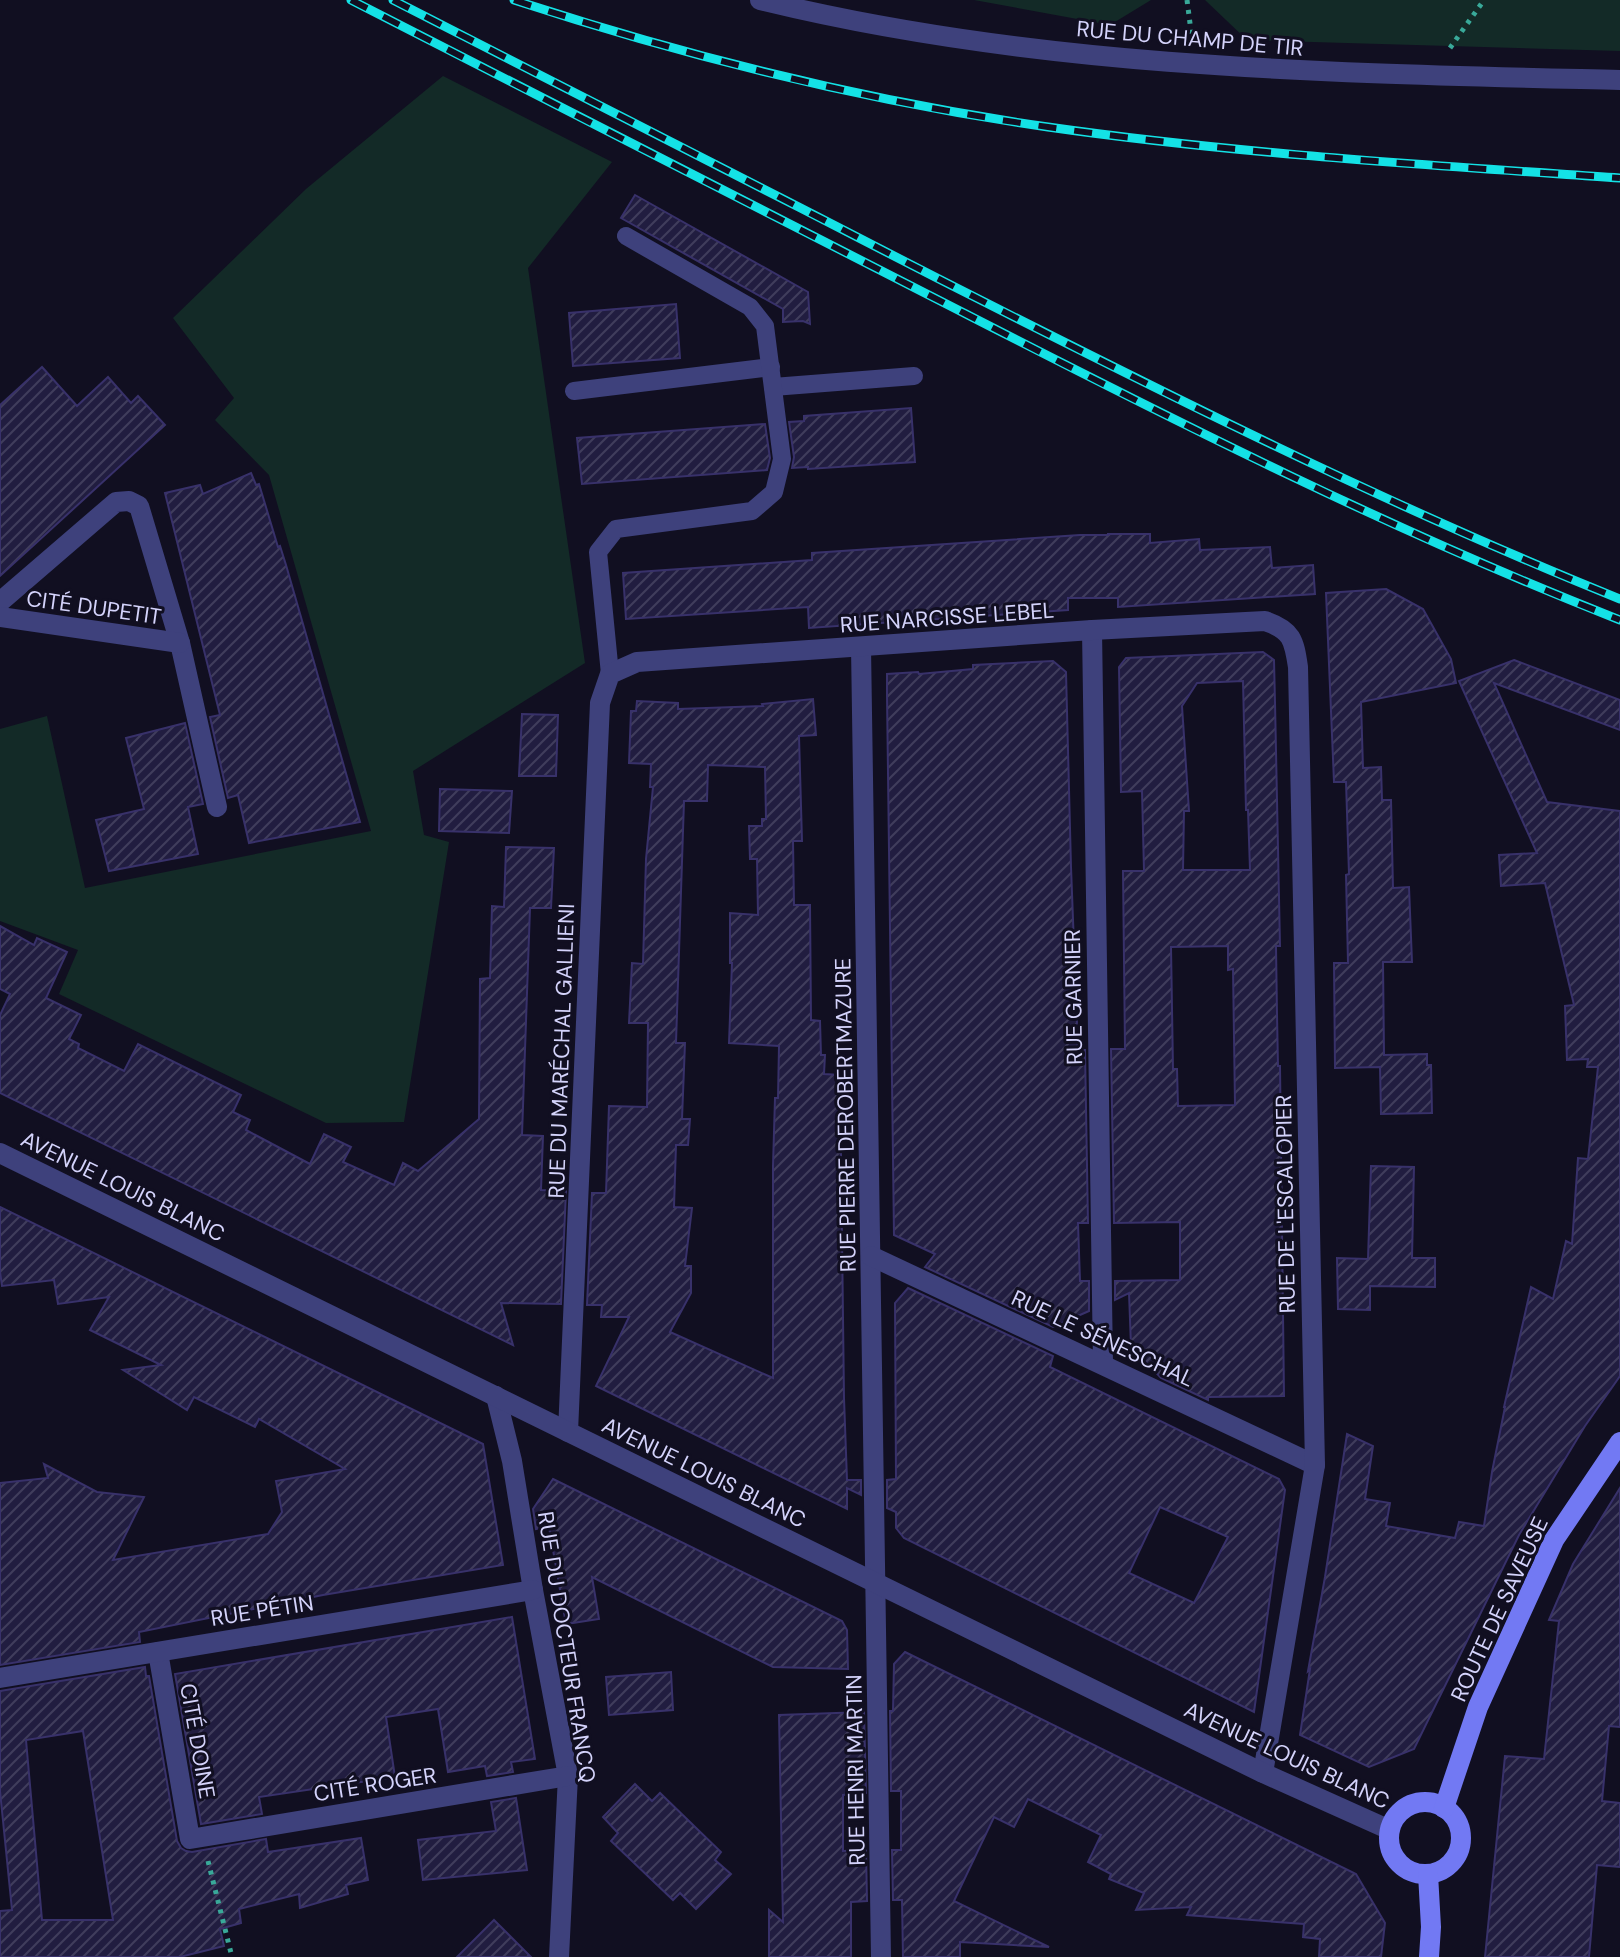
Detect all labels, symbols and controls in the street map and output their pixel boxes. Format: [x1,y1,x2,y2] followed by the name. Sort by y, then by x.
[1075,14,1305,63] street label: RUE DU CHAMP DE TIR
[25,584,163,631] street label: CITÉ DUPETIT
[839,596,1055,639] street label: RUE NARCISSE LEBEL
[542,903,581,1199] street label: RUE DU MARÉCHAL GALLIENI
[1058,929,1089,1065] street label: RUE GARNIER
[828,958,863,1272] street label: RUE PIERRE DEROBERTMAZURE
[1269,1094,1302,1314] street label: RUE DE L'ESCALOPIER
[16,1124,230,1248] street label: AVENUE LOUIS BLANC
[1007,1283,1199,1393] street label: RUE LE SÉNESCHAL
[597,1410,811,1534] street label: AVENUE LOUIS BLANC
[531,1509,602,1785] street label: RUE DU DOCTEUR FRANCQ
[1444,1512,1555,1706] street label: ROUTE DE SAVEUSE
[209,1588,316,1633] street label: RUE PÉTIN
[839,1674,872,1866] street label: RUE HENRI MARTIN
[173,1681,222,1801] street label: CITÉ DOINE
[1179,1695,1394,1816] street label: AVENUE LOUIS BLANC
[312,1760,438,1809] street label: CITÉ ROGER

